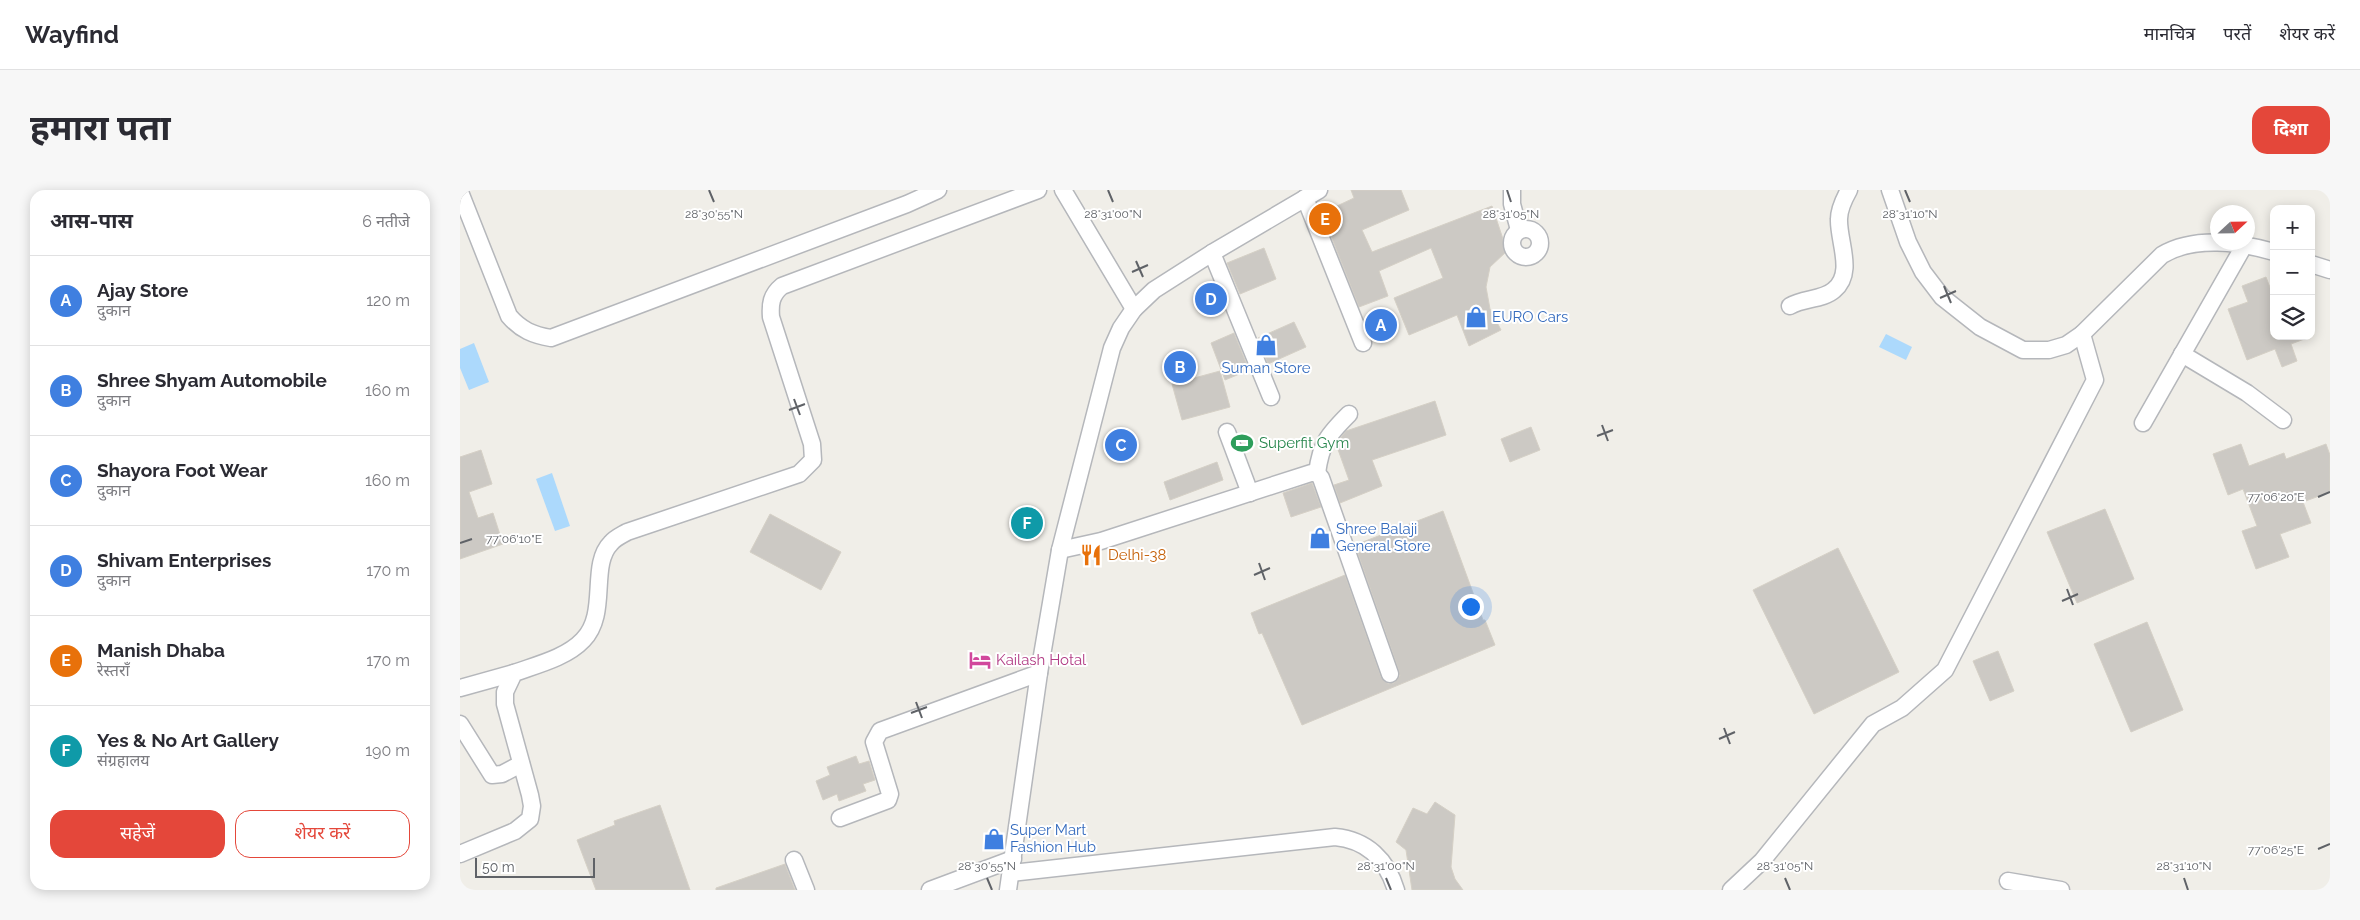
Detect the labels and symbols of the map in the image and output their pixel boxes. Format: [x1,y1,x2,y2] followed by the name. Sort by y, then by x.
[1309,200,1341,238] pin: E
[2210,205,2255,250] north arrow
[685,207,743,221] text: 28°30'55"N
[1084,207,1142,221] text: 28°31'00"N
[1483,207,1539,221] text: 28°31'05"N
[1882,207,1938,221] text: 28°31'10"N
[1195,280,1227,318] pin: D
[1463,304,1489,330] shop icon: EURO Cars
[1365,306,1397,344] pin: A
[1492,308,1568,326] place label: EURO Cars
[1253,332,1279,358] shop icon: Suman Store
[1164,348,1196,386] pin: B
[1221,359,1311,377] place label: Suman Store
[1105,426,1137,464] pin: C
[1229,430,1255,456] sports icon: Superfit Gym
[1259,434,1349,452] place label: Superfit Gym
[2247,490,2305,504] text: 77°06'20"E
[1011,504,1043,542] pin: F
[1336,520,1431,555] place label: Shree Balaji General Store
[1307,525,1333,551] shop icon: Shree Balaji General Store
[486,532,542,546] text: 77°06'10"E
[1078,542,1104,568] restaurant icon: Delhi-38
[1108,546,1166,564] place label: Delhi-38
[1458,594,1484,620] your location
[967,647,993,673] hotel icon: Kailash Hotal
[996,651,1087,669] place label: Kailash Hotal
[1010,821,1096,856] place label: Super Mart Fashion Hub
[981,826,1007,852] shop icon: Super Mart Fashion Hub
[2248,843,2304,857] text: 77°06'25"E
[475,855,595,878] scale bar
[958,859,1016,873] text: 28°30'55"N
[1357,859,1415,873] text: 28°31'00"N
[1757,859,1813,873] text: 28°31'05"N
[2156,859,2212,873] text: 28°31'10"N

